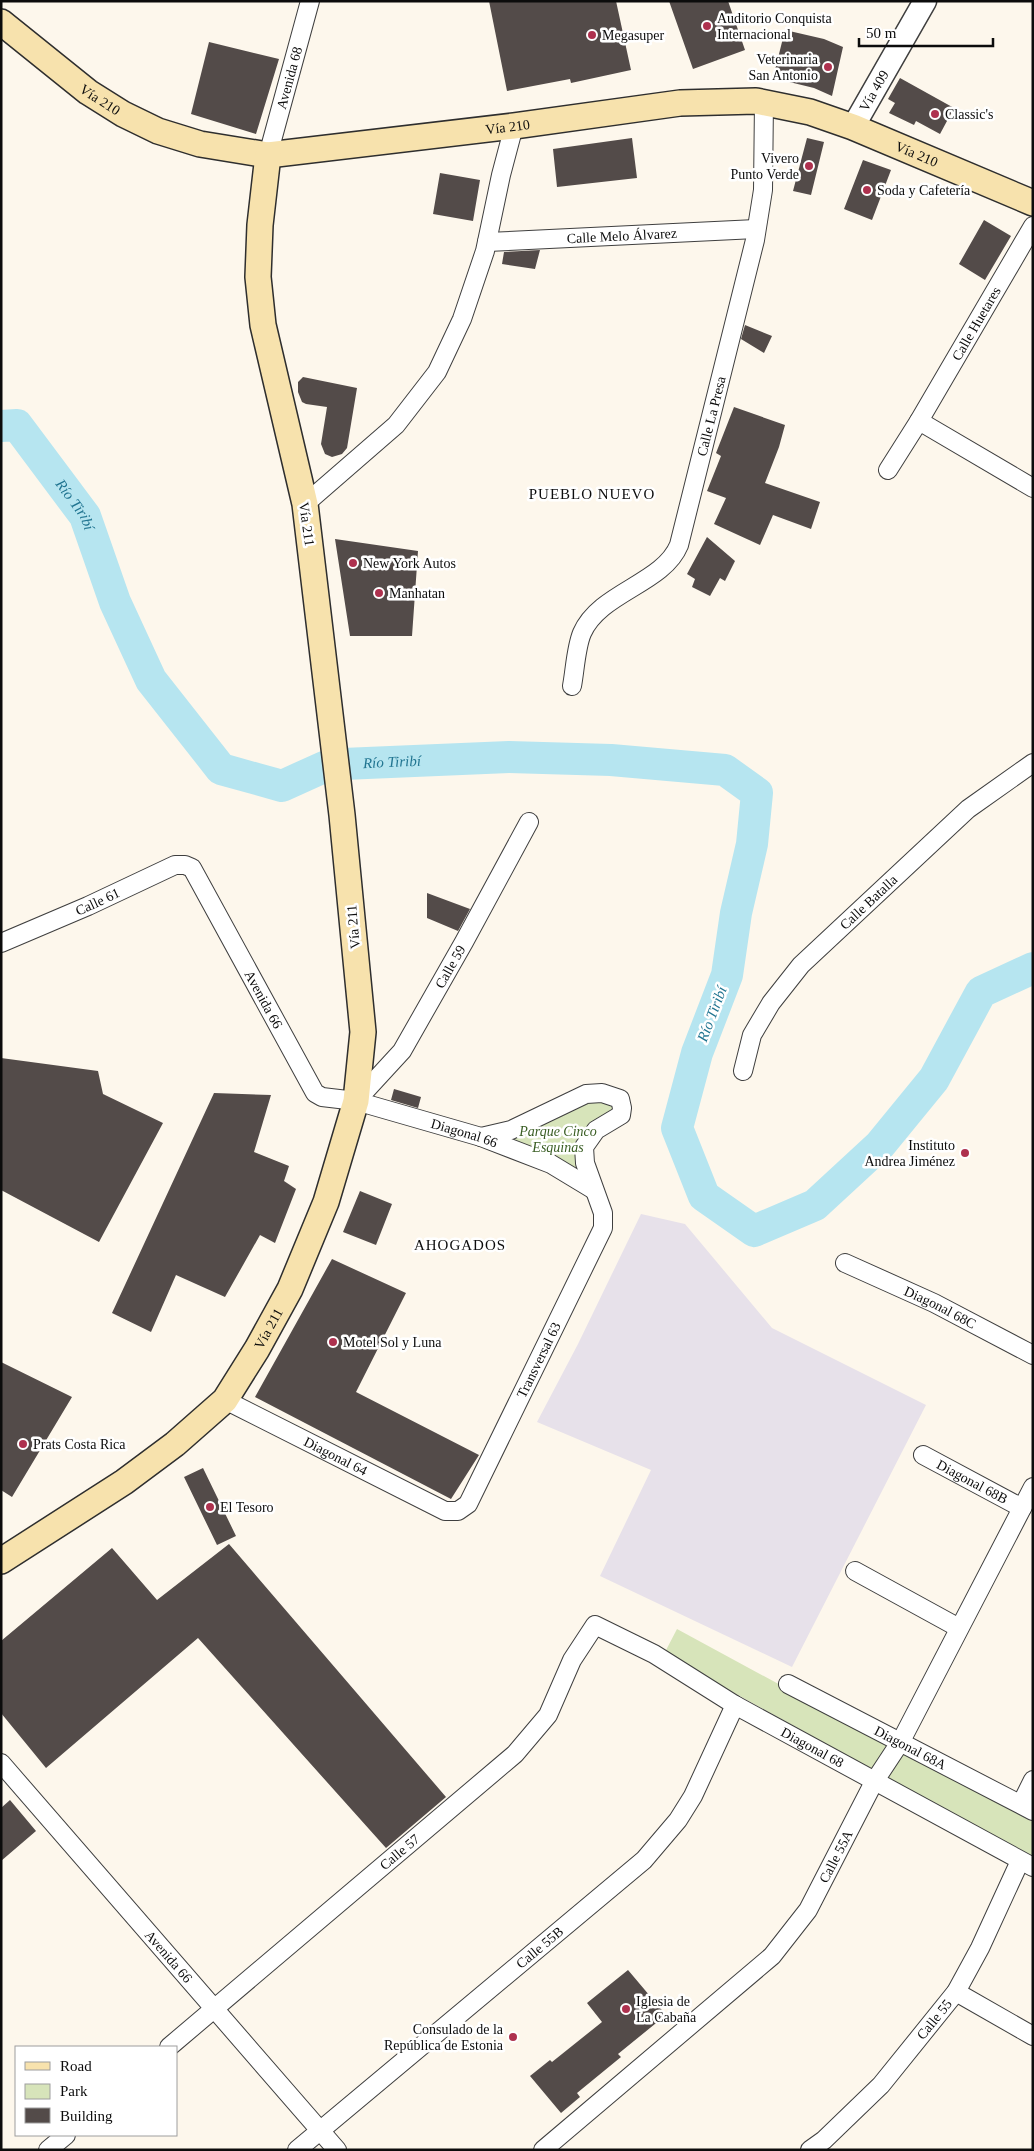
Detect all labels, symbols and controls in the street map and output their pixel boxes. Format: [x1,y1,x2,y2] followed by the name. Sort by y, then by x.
[717,11,833,42] place label: Auditorio Conquista Internacional
[859,15,993,47] scale bar
[701,20,713,32] marker: Auditorio Conquista Internacional
[866,25,897,41] text: 50 m
[602,28,665,43] place label: Megasuper
[586,29,598,41] marker: Megasuper
[274,45,305,111] street label: Avenida 68
[748,52,819,83] place label: Veterinaria San Antonio
[822,61,834,73] marker: Veterinaria San Antonio
[857,68,892,114] street label: Vía 409
[77,82,123,118] street label: Vía 210
[945,107,993,122] place label: Classic's
[929,108,941,120] marker: Classic's
[485,117,531,137] street label: Vía 210
[893,139,940,170] street label: Vía 210
[730,151,799,182] place label: Vivero Punto Verde
[803,160,815,172] marker: Vivero Punto Verde
[877,183,971,198] place label: Soda y Cafetería
[861,184,873,196] marker: Soda y Cafetería
[566,226,677,246] street label: Calle Melo Álvarez
[949,284,1004,363] street label: Calle Huetares
[694,374,729,458] street label: Calle La Presa
[52,475,98,534] water label: Río Tiribí
[529,486,655,502] district label: PUEBLO NUEVO
[296,501,317,547] street label: Vía 211
[363,556,456,571] place label: New York Autos
[347,557,359,569] marker: New York Autos
[389,586,445,601] place label: Manhatan
[373,587,385,599] marker: Manhatan
[362,753,423,771] water label: Río Tiribí
[837,872,901,933] street label: Calle Batalla
[73,885,122,918] street label: Calle 61
[344,904,363,950] street label: Vía 211
[432,943,469,991] street label: Calle 59
[241,968,285,1031] street label: Avenida 66
[694,982,731,1045] water label: Río Tiribí
[429,1116,500,1151] street label: Diagonal 66
[518,1124,597,1155] park label: Parque Cinco Esquinas
[864,1138,955,1169] place label: Instituto Andrea Jiménez
[959,1147,971,1159] marker: Instituto Andrea Jiménez
[414,1237,506,1253] district label: AHOGADOS
[902,1284,978,1332] street label: Diagonal 68C
[251,1306,286,1352] street label: Vía 211
[514,1320,564,1400] street label: Transversal 63
[343,1335,442,1350] place label: Motel Sol y Luna
[327,1336,339,1348] marker: Motel Sol y Luna
[301,1434,370,1479] street label: Diagonal 64
[33,1437,126,1452] place label: Prats Costa Rica
[17,1438,29,1450] marker: Prats Costa Rica
[934,1457,1010,1507] street label: Diagonal 68B
[220,1500,274,1515] place label: El Tesoro
[204,1501,216,1513] marker: El Tesoro
[872,1723,950,1773] street label: Diagonal 68A
[778,1725,846,1771] street label: Diagonal 68
[816,1827,856,1885] street label: Calle 55A
[377,1831,423,1873] street label: Calle 57
[513,1924,566,1972] street label: Calle 55B
[142,1928,195,1986] street label: Avenida 66
[636,1994,697,2025] place label: Iglesia de La Cabaña
[914,1996,955,2042] street label: Calle 55
[620,2003,632,2015] marker: Iglesia de La Cabaña
[384,2022,504,2053] place label: Consulado de la República de Estonia
[507,2031,519,2043] marker: Consulado de la República de Estonia
[15,2046,178,2136] legend
[60,2058,92,2074] text: Road
[60,2083,88,2099] text: Park
[60,2108,113,2124] text: Building

